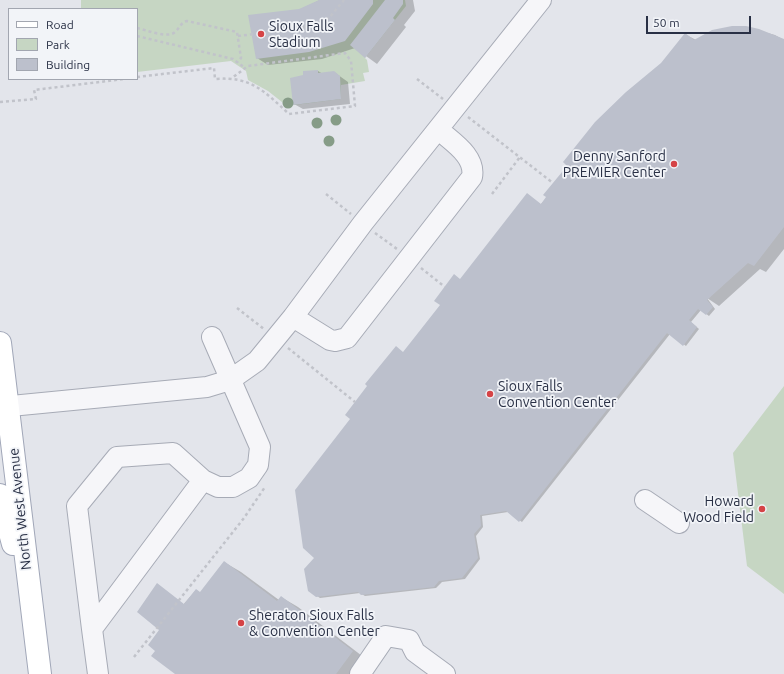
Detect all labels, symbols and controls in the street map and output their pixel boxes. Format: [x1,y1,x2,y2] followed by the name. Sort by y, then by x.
[8,8,138,80] legend
[648,8,753,34] scale bar
[653,16,680,29] text: 50 m
[46,18,74,31] text: Road
[269,18,334,50] place label: Sioux Falls Stadium
[256,29,266,39] marker: Sioux Falls Stadium
[46,38,70,51] text: Park
[46,58,90,71] text: Building
[563,148,666,180] place label: Denny Sanford PREMIER Center
[669,159,679,169] marker: Denny Sanford PREMIER Center
[498,378,616,410] place label: Sioux Falls Convention Center
[485,389,495,399] marker: Sioux Falls Convention Center
[5,447,35,571] street label: North West Avenue
[683,493,754,526] place label: Howard Wood Field
[757,504,767,514] marker: Howard Wood Field
[249,607,380,640] place label: Sheraton Sioux Falls & Convention Center
[236,618,246,628] marker: Sheraton Sioux Falls & Convention Center

